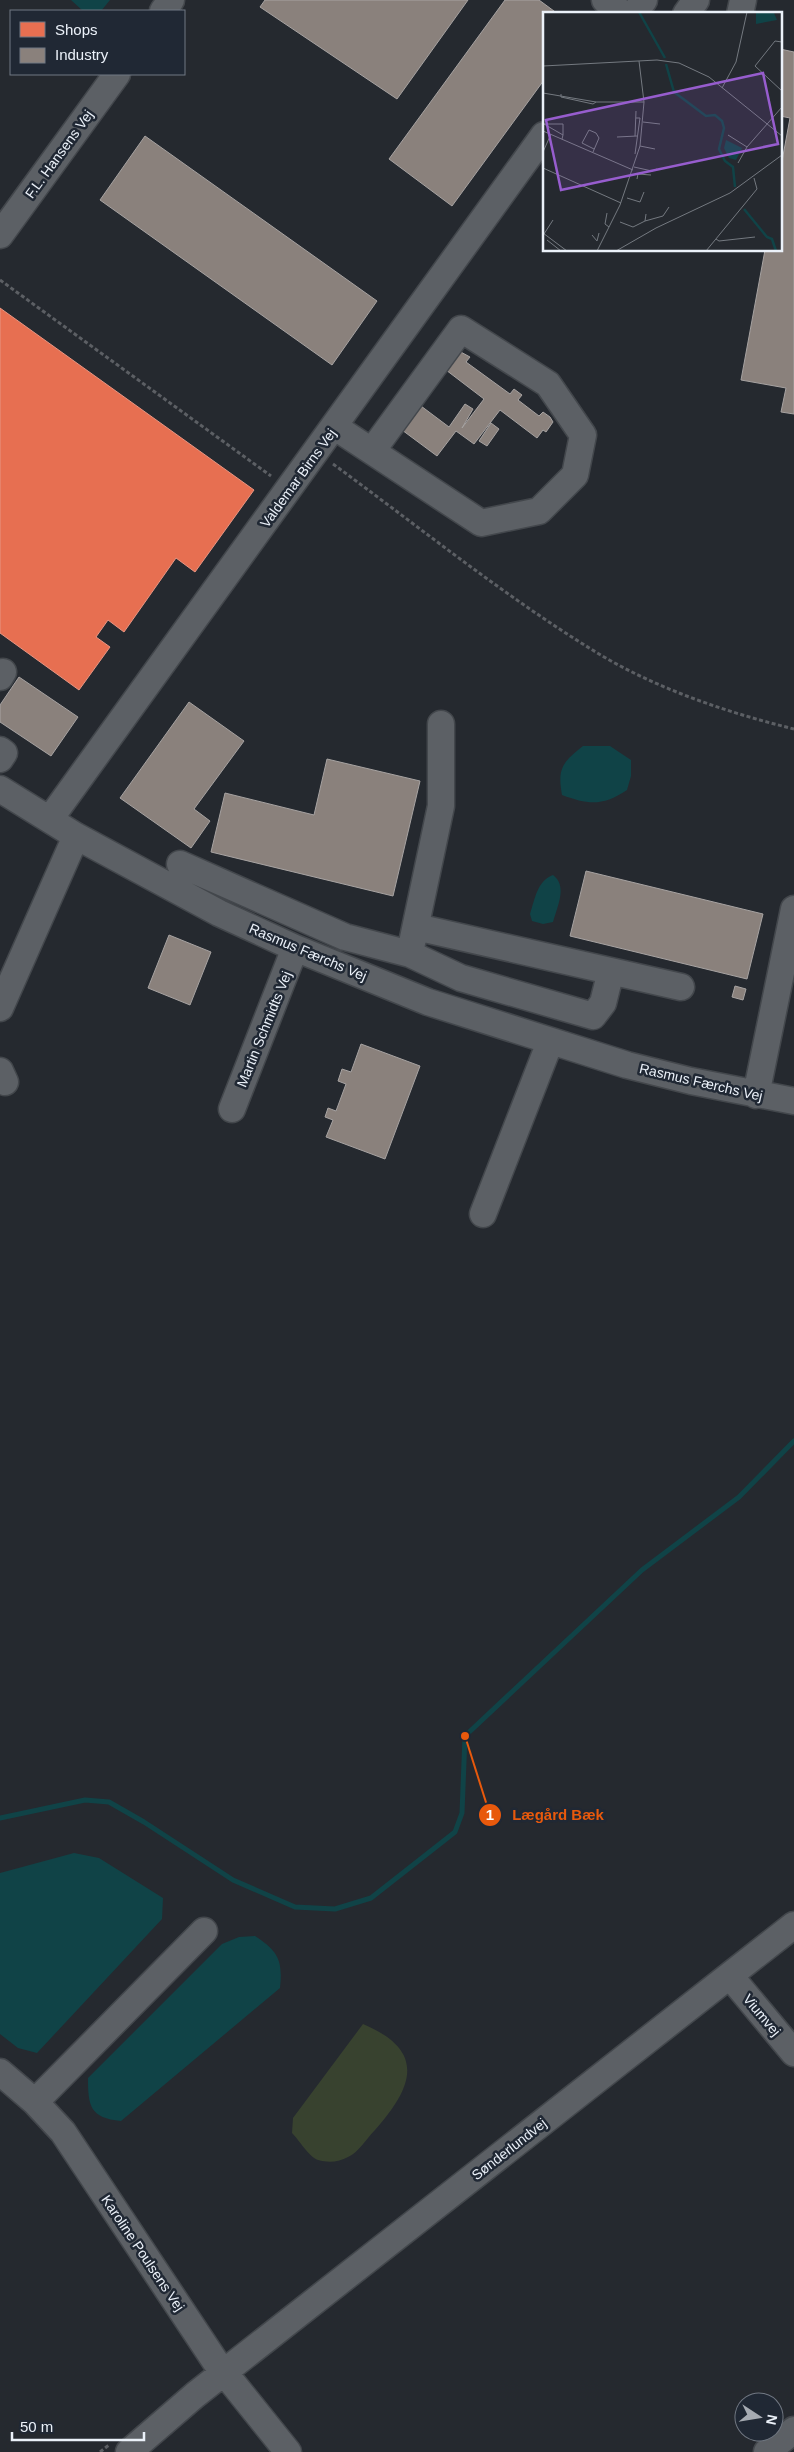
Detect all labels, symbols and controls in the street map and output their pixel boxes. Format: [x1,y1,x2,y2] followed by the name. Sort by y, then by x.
[10,10,185,75] legend
[543,12,782,251] inset map
[55,21,98,38] text: Shops
[55,46,109,63] text: Industry
[22,107,96,201] street label: F.L. Hansens Vej
[257,426,339,530] street label: Valdemar Birns Vej
[247,920,369,984] street label: Rasmus Færchs Vej
[233,969,295,1089] street label: Martin Schmidts Vej
[638,1060,764,1104] street label: Rasmus Færchs Vej
[477,1800,614,1830] callout: Lægård Bæk
[486,1806,494,1823] text: 1
[512,1806,604,1823] text: Lægård Bæk
[740,1991,784,2039] street label: Viumvej
[469,2115,549,2183] street label: Sønderlundvej
[98,2192,188,2314] street label: Karoline Poulsens Vej
[734,2392,784,2442] north arrow
[12,2410,145,2442] scale bar
[763,2413,781,2426] text: N
[20,2418,53,2435] text: 50 m

